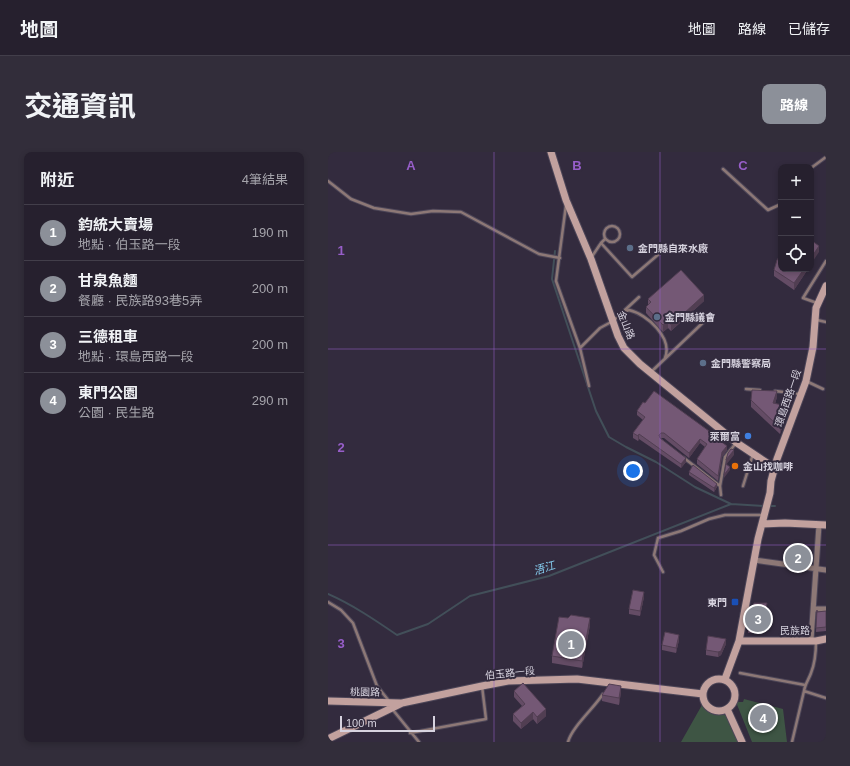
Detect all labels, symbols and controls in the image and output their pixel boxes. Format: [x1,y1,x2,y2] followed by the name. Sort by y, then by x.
[20,19,58,40] text: 地圖
[688,21,716,37] text: 地圖
[738,21,766,37] text: 路線
[788,21,830,37] text: 已儲存
[762,84,826,124] button: 路線
[24,91,136,122] text: 交通資訊
[406,158,416,173] text: A
[572,158,582,173] text: B
[738,158,748,173] text: C
[778,164,814,272] map controls
[778,164,814,200] button: +
[40,171,74,190] text: 附近
[242,172,288,187] text: 4筆結果
[778,200,814,236] button: −
[78,216,153,233] text: 鈞統大賣場
[49,225,57,240] text: 1
[252,225,288,240] text: 190 m
[778,236,814,272] button: locate
[78,237,181,252] text: 地點 · 伯玉路一段
[337,243,345,258] text: 1
[625,243,635,253] marker: 金門縣自來水廠
[637,243,708,254] place label: 金門縣自來水廠
[78,272,138,289] text: 甘泉魚麵
[49,281,57,296] text: 2
[252,281,288,296] text: 200 m
[78,293,202,308] text: 餐廳 · 民族路93巷5弄
[615,309,637,341] street label: 金山路
[652,312,662,322] marker: 金門縣議會
[664,312,716,323] place label: 金門縣議會
[78,328,138,345] text: 三德租車
[49,337,57,352] text: 3
[252,337,288,352] text: 200 m
[78,349,194,364] text: 地點 · 環島西路一段
[698,358,708,368] marker: 金門縣警察局
[710,358,771,369] place label: 金門縣警察局
[773,368,803,428] street label: 環島西路一段
[78,384,138,401] text: 東門公園
[49,393,57,408] text: 4
[252,393,288,408] text: 290 m
[78,405,155,420] text: 公園 · 民生路
[710,431,740,442] place label: 萊爾富
[743,431,753,441] marker: 萊爾富
[337,440,345,455] text: 2
[623,461,643,481] your location
[730,461,740,471] marker: 金山找咖啡
[742,461,793,472] place label: 金山找咖啡
[785,543,811,573] pin: 2
[532,559,557,577] water label: 浯江
[707,597,727,608] place label: 東門
[730,597,740,607] marker: 東門
[745,604,771,634] pin: 3
[780,625,810,636] street label: 民族路
[558,629,584,659] pin: 1
[337,636,345,651] text: 3
[485,665,535,681] street label: 伯玉路一段
[350,686,380,698] street label: 桃園路
[750,703,776,733] pin: 4
[340,714,435,733] scale bar
[346,717,377,729] text: 100 m

